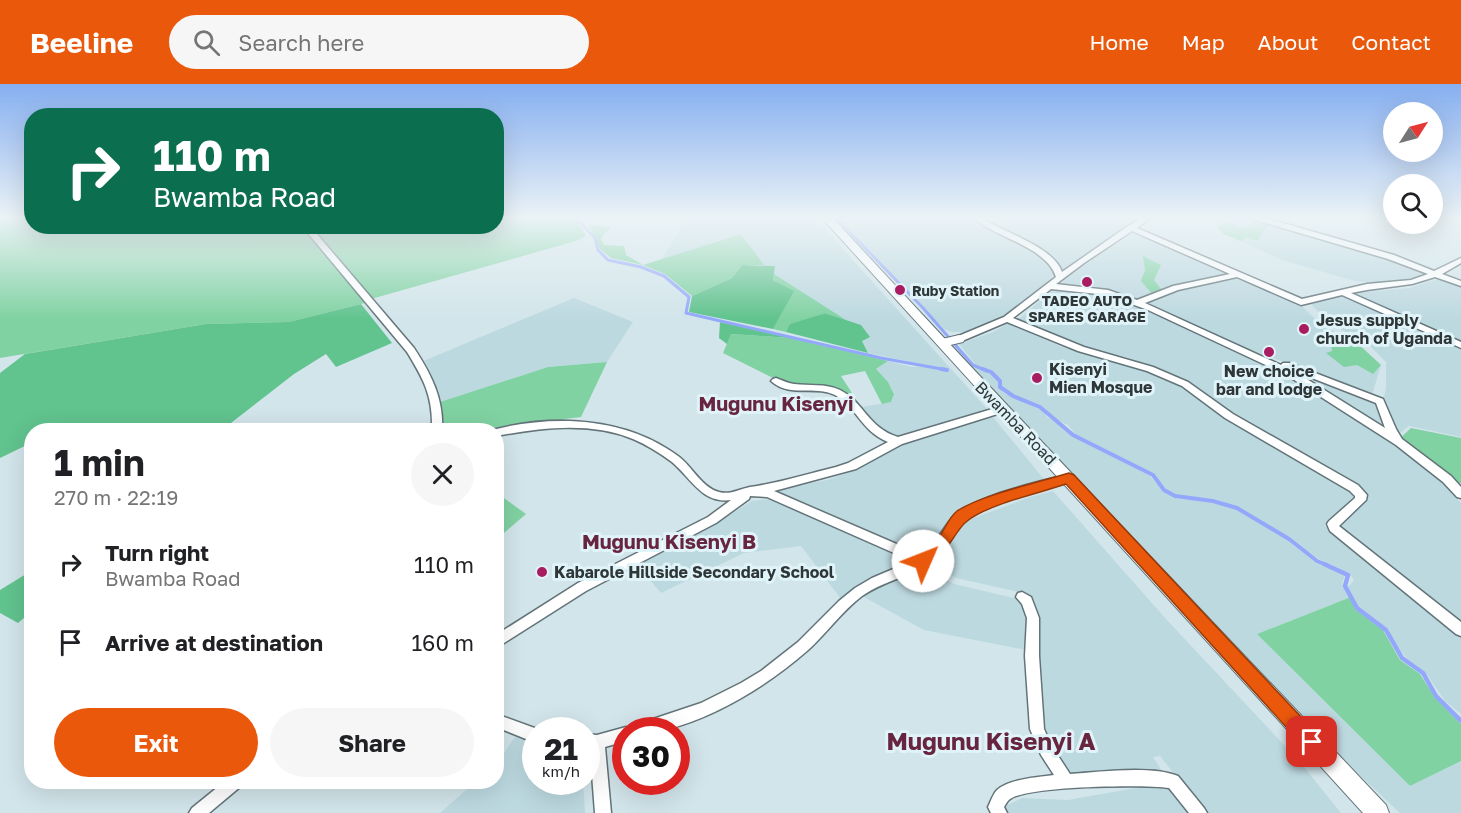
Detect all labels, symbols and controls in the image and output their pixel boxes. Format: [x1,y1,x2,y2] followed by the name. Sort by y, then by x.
[169,15,589,69] search box
[30,26,133,59] text: Beeline
[190,26,223,59] icon: search
[238,29,364,56] text: Search here
[1089,29,1149,55] text: Home
[1182,29,1225,55] text: Map
[1258,29,1318,55] text: About
[1351,29,1431,55] text: Contact
[1383,102,1443,162] north arrow
[1383,102,1443,234] map controls
[153,130,271,180] text: 110 m
[54,132,132,210] icon: right
[1383,174,1443,234] button: search
[153,181,336,213] text: Bwamba Road
[1080,275,1094,289] marker: TADEO AUTO SPARES GARAGE
[912,282,999,299] place label: Ruby Station
[893,283,907,297] marker: Ruby Station
[1028,292,1146,325] place label: TADEO AUTO SPARES GARAGE
[1316,310,1452,348] place label: Jesus supply church of Uganda
[1297,322,1311,336] marker: Jesus supply church of Uganda
[1262,345,1276,359] marker: New choice bar and lodge
[1049,359,1152,397] place label: Kisenyi Mien Mosque
[1216,361,1322,399] place label: New choice bar and lodge
[1030,371,1044,385] marker: Kisenyi Mien Mosque
[971,377,1061,469] street label: Bwamba Road
[698,391,854,415] district label: Mugunu Kisenyi
[54,441,145,484] text: 1 min
[411,443,474,506] button: close
[54,485,178,509] text: 270 m · 22:19
[582,529,756,553] district label: Mugunu Kisenyi B
[891,529,955,593] position arrow
[105,539,209,566] text: Turn right
[54,548,87,581] icon: right
[414,551,474,578] text: 110 m
[554,562,835,582] place label: Kabarole Hillside Secondary School
[535,565,549,579] marker: Kabarole Hillside Secondary School
[105,566,241,590] text: Bwamba Road
[54,626,87,659] icon: arrive
[105,629,323,656] text: Arrive at destination
[411,629,474,656] text: 160 m
[54,708,258,777] button: Exit
[270,708,474,777] button: Share
[1286,716,1337,767] pin
[612,717,690,795] speed limit sign: 30
[1295,725,1328,758] icon: arrive
[886,726,1096,755] district label: Mugunu Kisenyi A
[544,731,578,767] text: 21
[542,762,580,780] text: km/h

